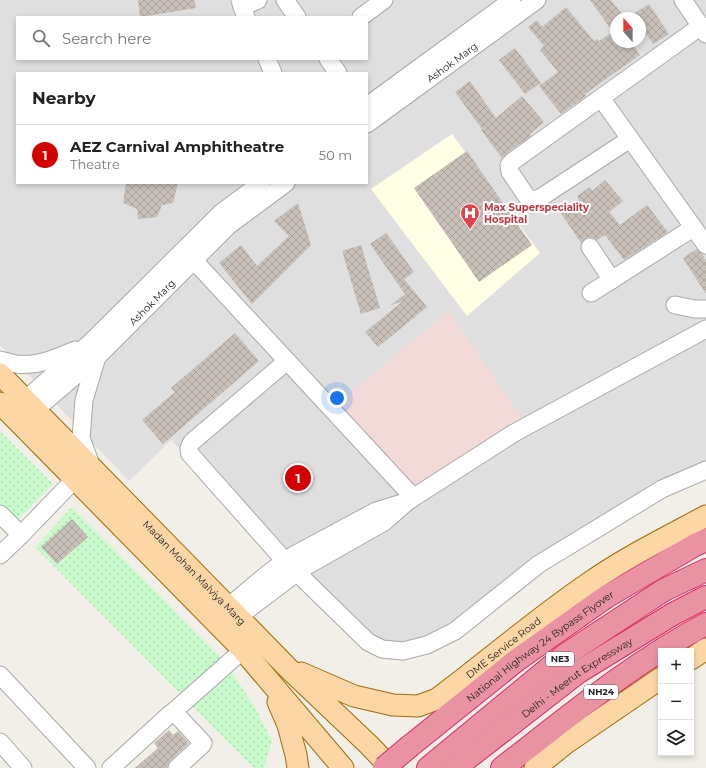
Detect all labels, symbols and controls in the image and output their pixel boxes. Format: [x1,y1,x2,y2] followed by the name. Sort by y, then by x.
[610,12,646,48] north arrow
[16,16,368,60] search box
[30,27,52,49] icon: search
[62,29,151,48] text: Search here
[424,40,480,85] street label: Ashok Marg
[32,88,96,108] text: Nearby
[70,137,284,156] text: AEZ Carnival Amphitheatre
[42,147,48,163] text: 1
[319,147,352,163] text: 50 m
[70,156,120,172] text: Theatre
[484,201,590,226] place label: Max Superspeciality Hospital
[459,202,481,230] hospital icon: Max Superspeciality Hospital
[126,277,178,328] street label: Ashok Marg
[327,388,347,408] your location
[285,463,311,493] pin: 1
[140,518,248,628] street label: Madan Mohan Malviya Marg
[464,588,616,705] street label: National Highway 24 Bypass Flyover
[463,614,544,681] street label: DME Service Road
[519,634,635,721] street label: Delhi - Meerut Expressway
[658,648,694,756] map controls
[658,648,694,684] button: +
[546,652,574,666] road number: NE3
[658,684,694,720] button: −
[584,685,618,699] road number: NH24
[658,720,694,756] button: layers

